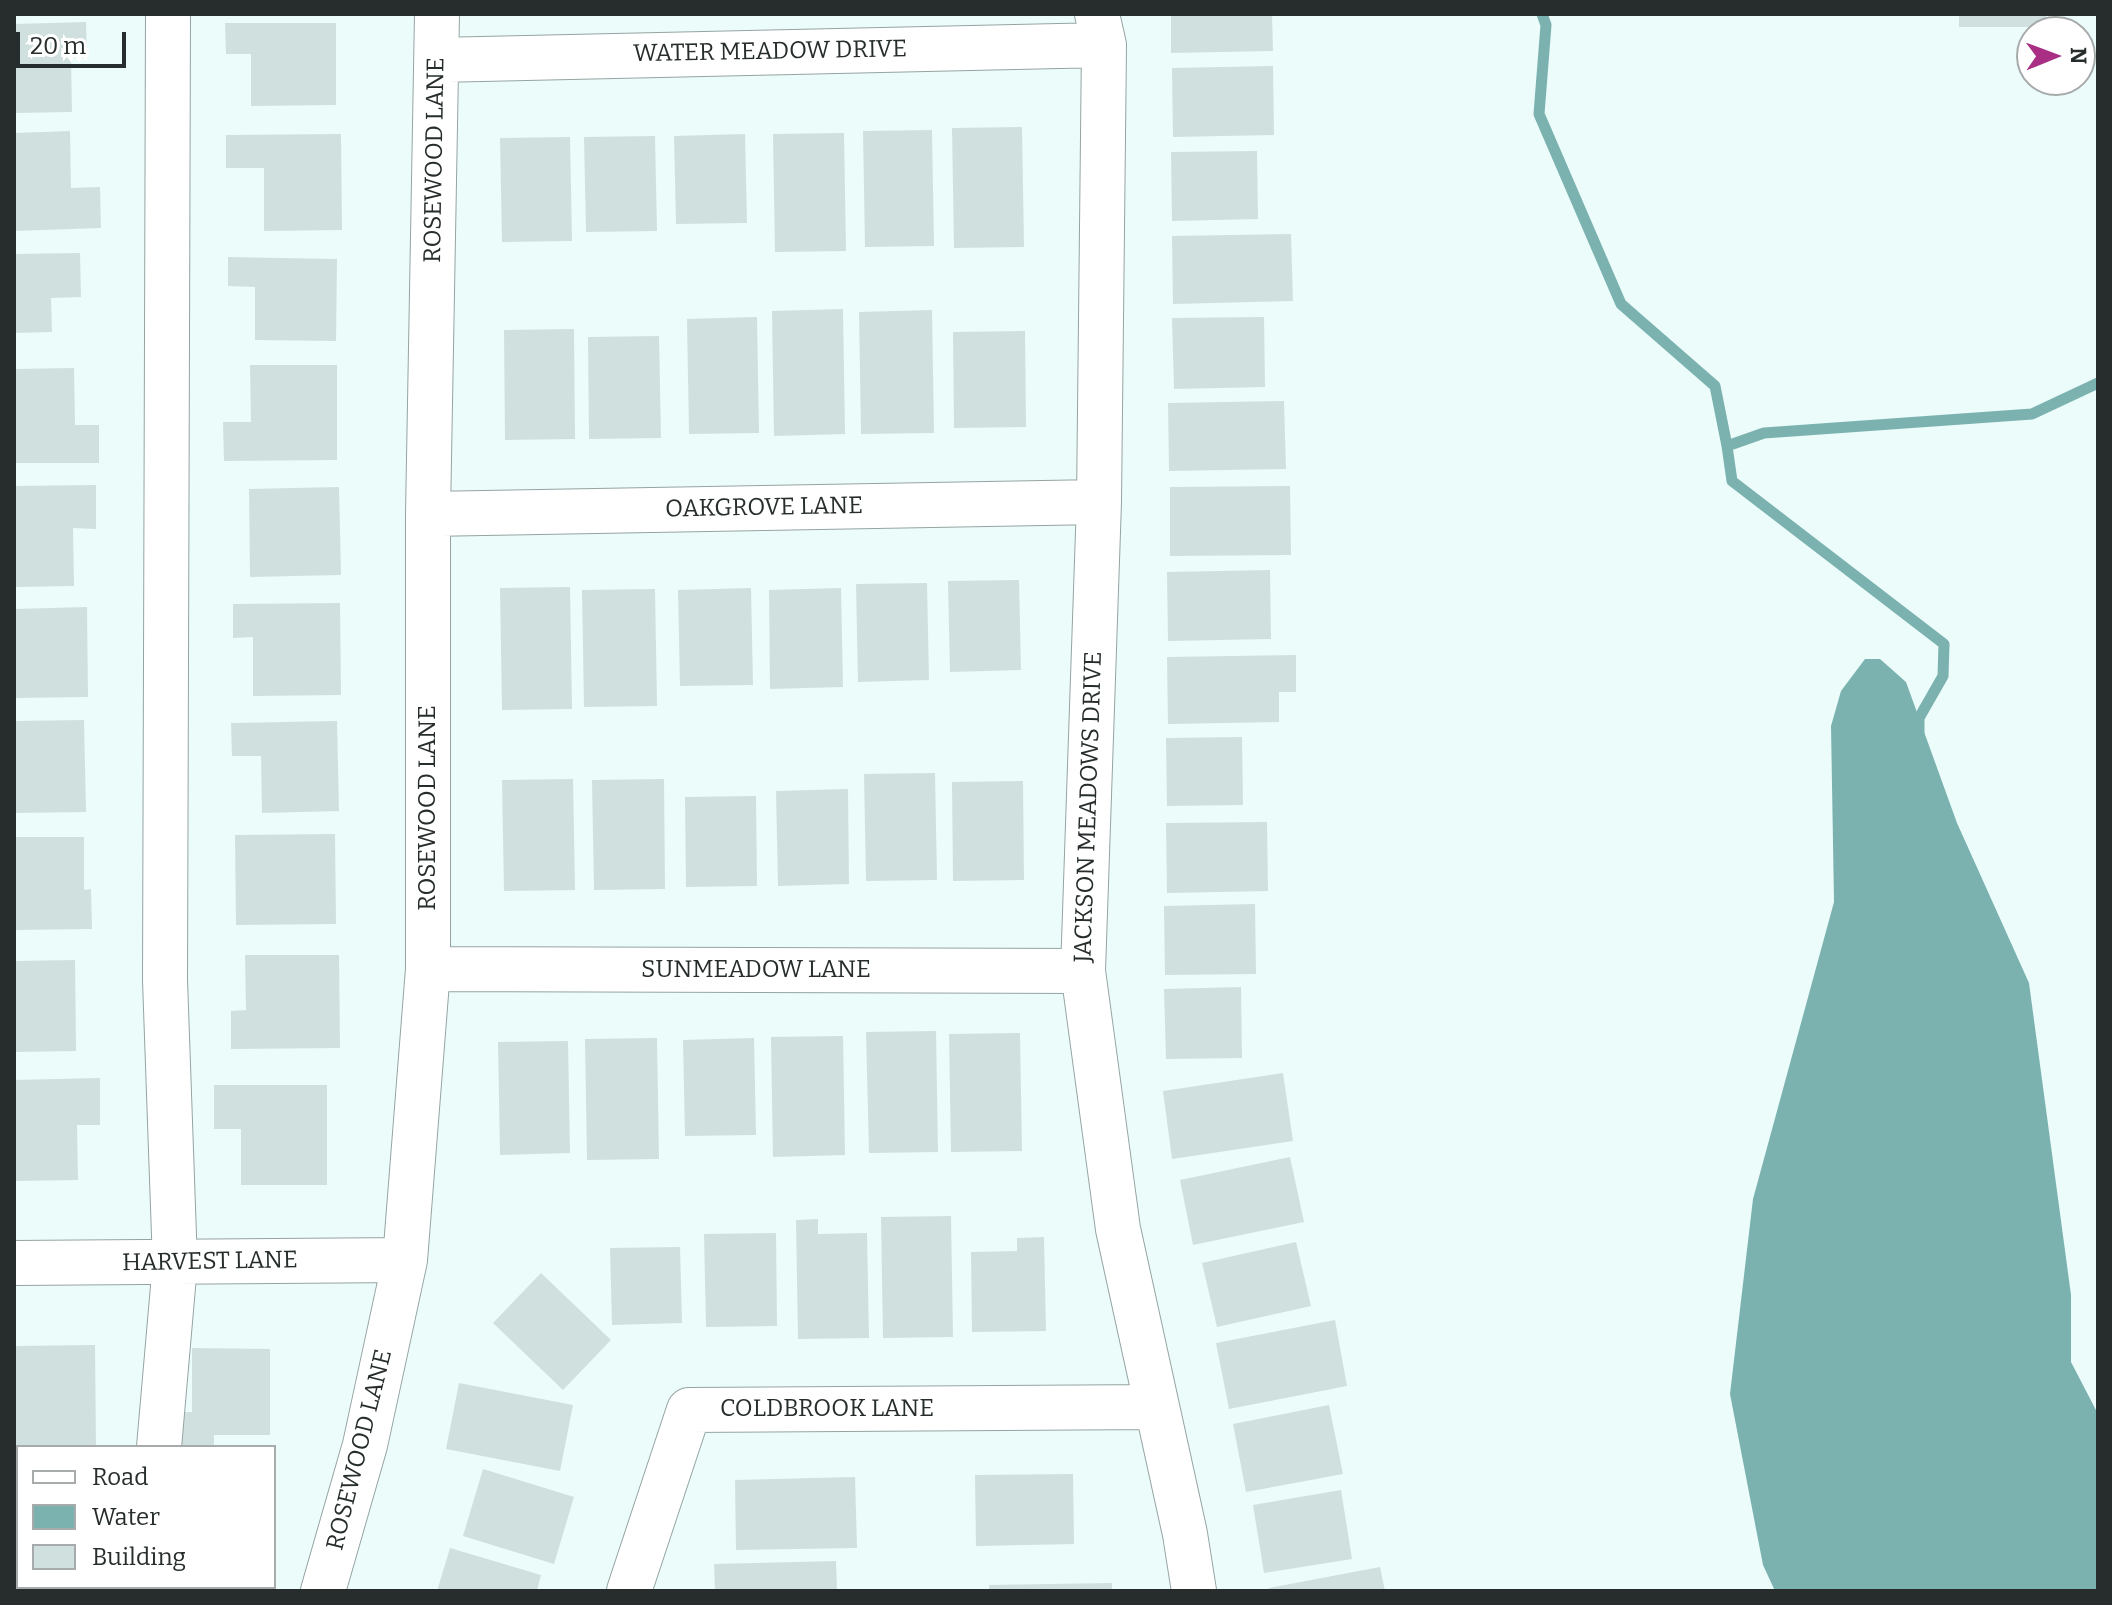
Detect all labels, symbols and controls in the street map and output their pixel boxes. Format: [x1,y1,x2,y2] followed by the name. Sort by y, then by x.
[20,16,130,66] scale bar
[2016,16,2096,96] north arrow
[30,32,86,60] text: 20 m
[633,35,907,69] street label: WATER MEADOW DRIVE
[2065,47,2092,64] text: N
[419,57,451,263] street label: ROSEWOOD LANE
[665,492,863,524] street label: OAKGROVE LANE
[1069,651,1109,963] street label: JACKSON MEADOWS DRIVE
[414,705,442,911] street label: ROSEWOOD LANE
[641,956,871,984] street label: SUNMEADOW LANE
[122,1246,298,1278] street label: HARVEST LANE
[321,1347,399,1553] street label: ROSEWOOD LANE
[720,1395,934,1423] street label: COLDBROOK LANE
[16,1445,276,1589] legend
[92,1463,148,1491] text: Road
[92,1503,160,1531] text: Water
[92,1543,186,1571] text: Building

